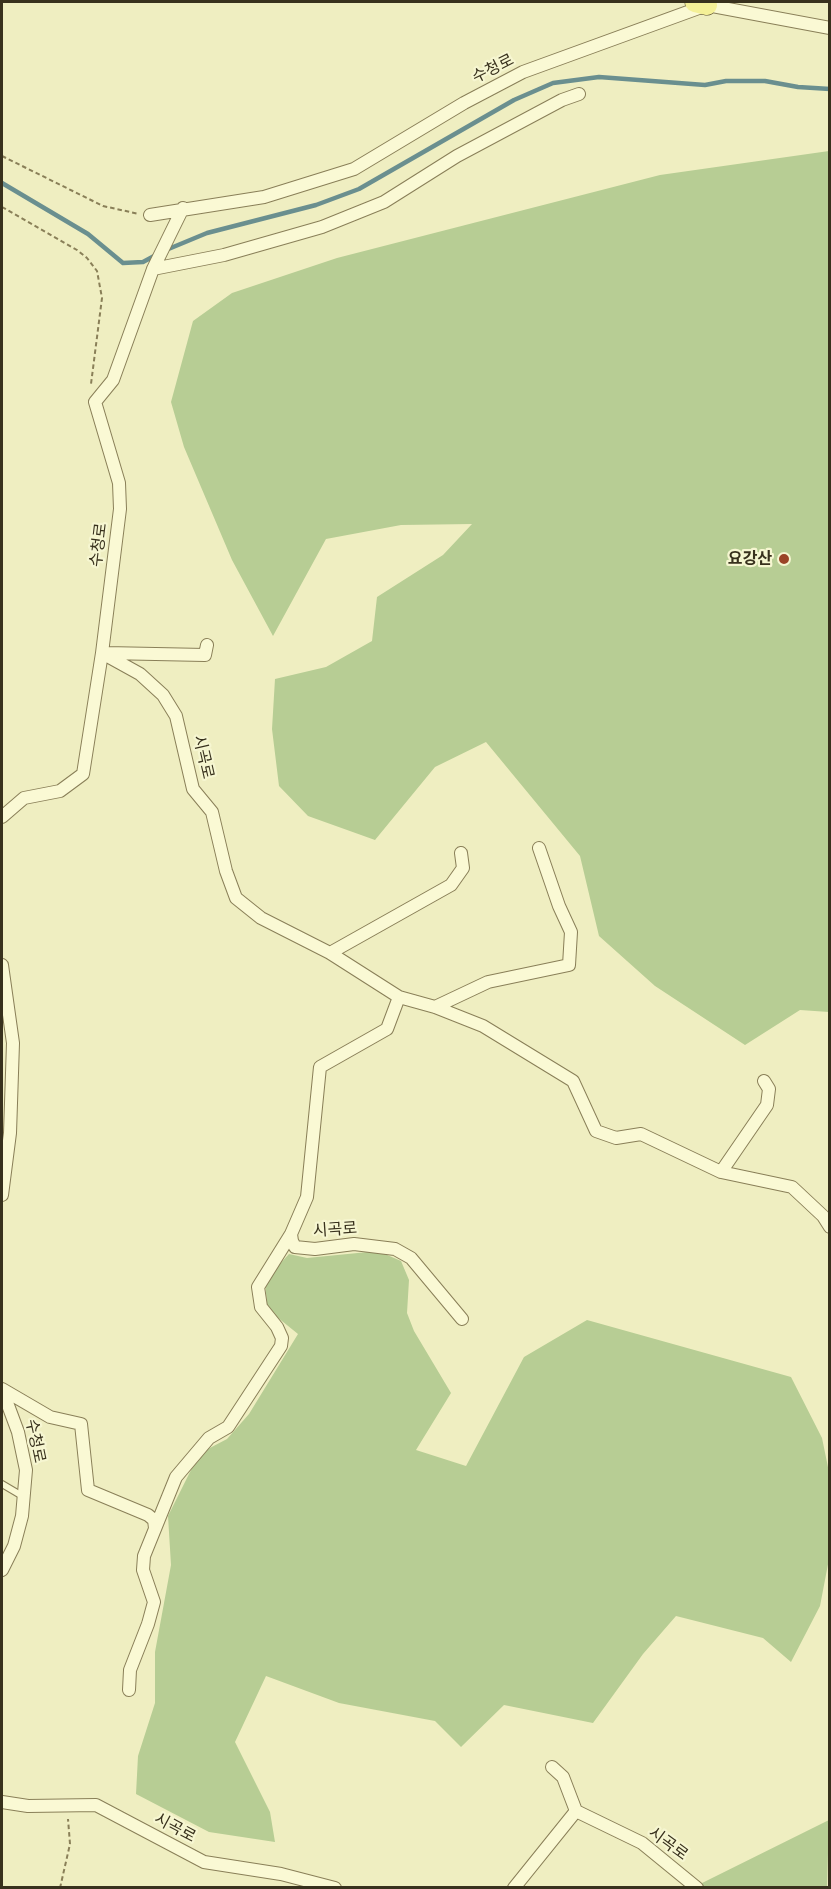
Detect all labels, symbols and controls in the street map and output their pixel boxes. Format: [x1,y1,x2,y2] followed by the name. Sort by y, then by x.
[469,50,517,88] street label: 수청로
[87,522,111,568] street label: 수청로
[728,549,772,569] place label: 요강산
[777,552,791,566] marker: 요강산
[189,733,217,781] street label: 시곡로
[312,1219,358,1241] street label: 시곡로
[21,1417,49,1465] street label: 수청로
[151,1809,199,1847] street label: 시곡로
[644,1823,692,1865] street label: 시곡로

